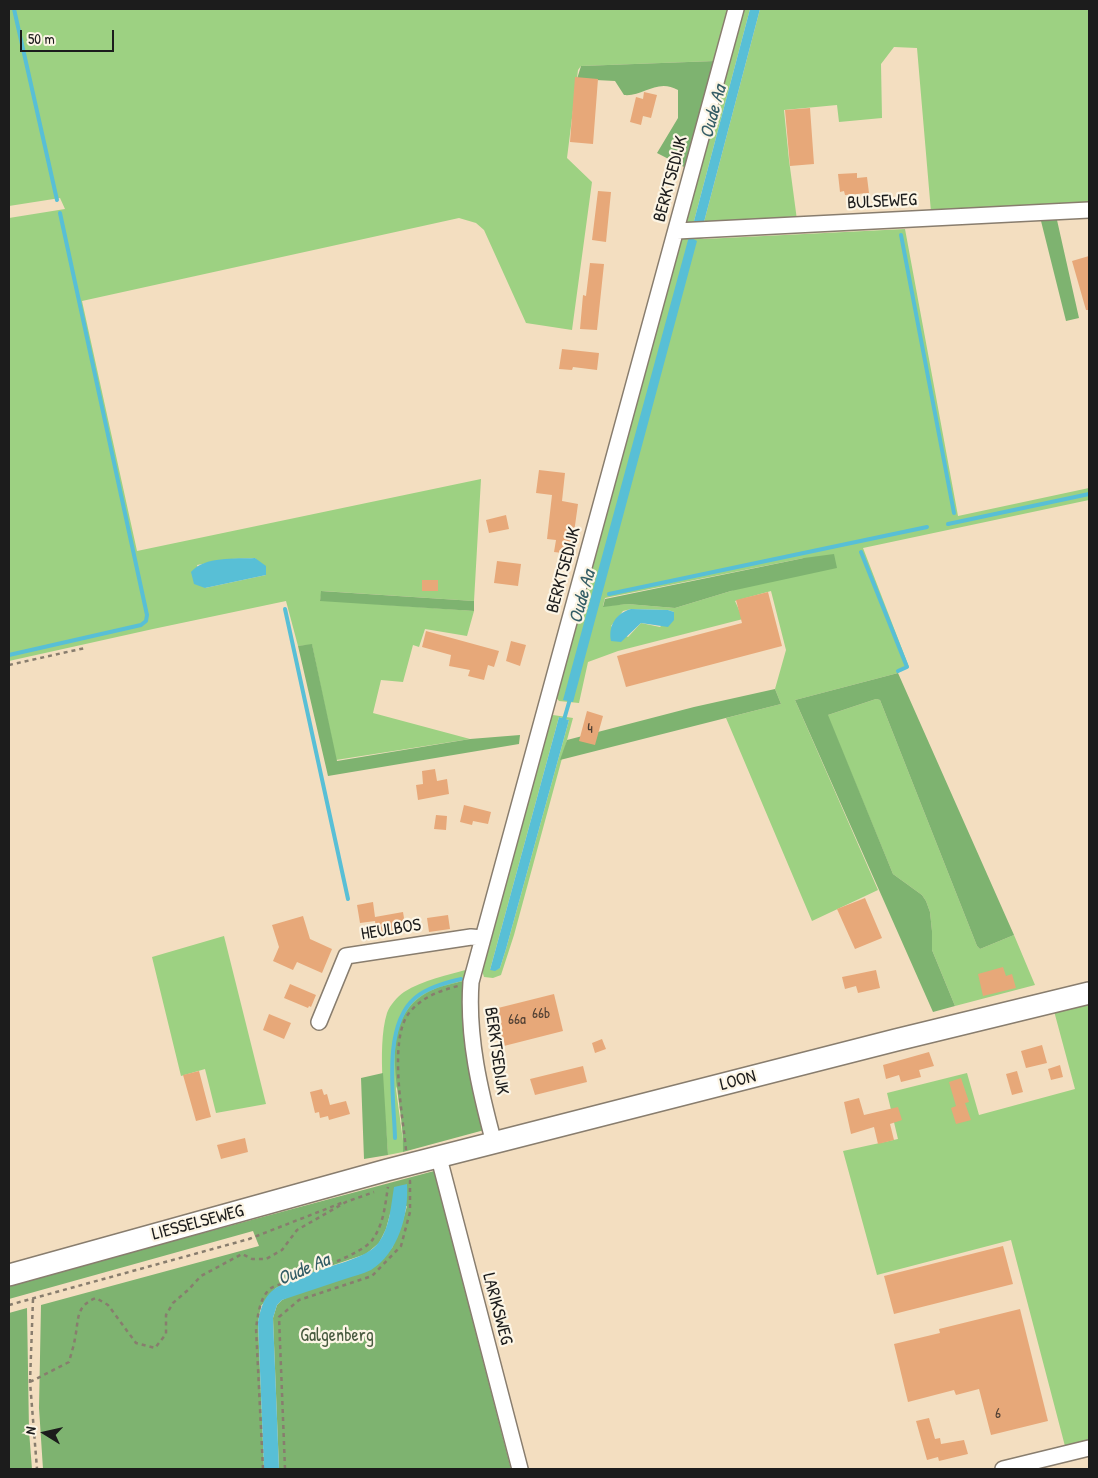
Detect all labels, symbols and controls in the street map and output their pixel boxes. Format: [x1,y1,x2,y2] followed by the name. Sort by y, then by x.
[22,20,116,52] scale bar
[28,28,55,49] text: 50 m
[696,83,732,141] water label: Oude Aa
[649,134,693,224] street label: BERKTSEDIJK
[847,189,917,215] street label: BULSEWEG
[542,525,586,615] street label: BERKTSEDIJK
[565,568,601,626] water label: Oude Aa
[587,720,593,738] house number: 4
[359,915,423,945] street label: HEULBOS
[532,1005,550,1023] house number: 66b
[479,1006,513,1096] street label: BERKTSEDIJK
[508,1011,526,1029] house number: 66a
[718,1066,758,1096] street label: LOON
[150,1200,246,1246] street label: LIESSELSEWEG
[275,1249,333,1291] water label: Oude Aa
[477,1271,517,1347] street label: LARIKSWEG
[300,1325,374,1347] park label: Galgenberg
[995,1405,1001,1423] house number: 6
[20,1408,70,1458] north arrow
[20,1425,40,1436] text: N

